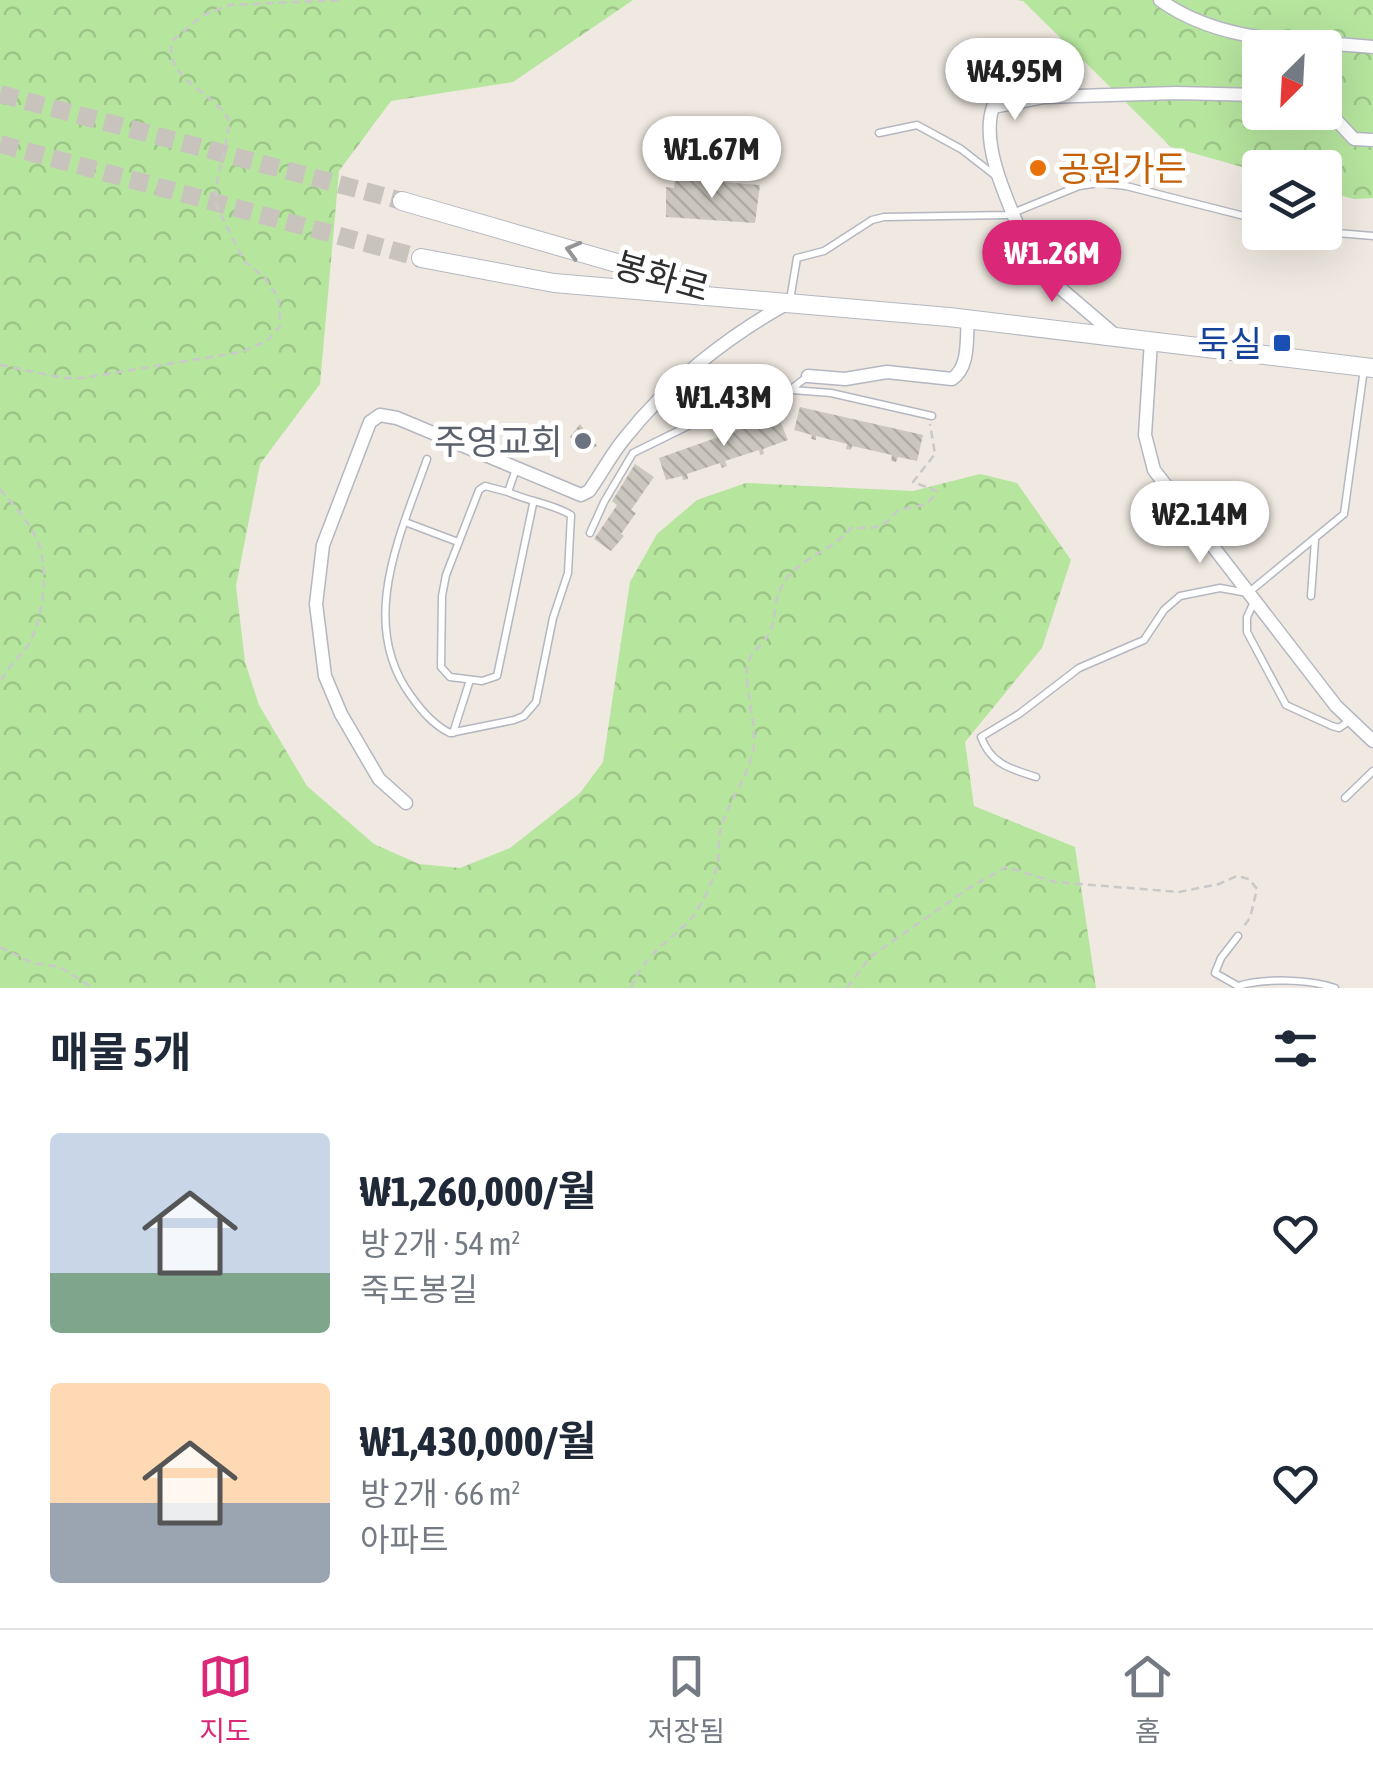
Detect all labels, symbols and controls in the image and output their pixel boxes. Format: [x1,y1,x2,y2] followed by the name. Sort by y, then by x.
[1242,30,1342,130] north arrow
[1242,30,1342,250] map controls
[934,38,1096,123] pin: ₩4.95M
[967,52,1063,89] text: ₩4.95M
[631,116,793,201] pin: ₩1.67M
[664,130,760,167] text: ₩1.67M
[1058,148,1187,188] place label: 공원가든
[1242,150,1342,250] button: layers
[1027,157,1049,179] marker: 공원가든
[971,220,1133,305] pin: ₩1.26M
[1004,234,1100,271] text: ₩1.26M
[565,241,582,262] one-way arrow
[610,243,714,309] street label: 봉화로
[1198,323,1262,363] place label: 둑실
[1271,332,1293,354] marker: 둑실
[643,364,805,449] pin: ₩1.43M
[676,378,772,415] text: ₩1.43M
[434,421,563,461] place label: 주영교회
[572,430,594,452] marker: 주영교회
[1119,481,1281,566] pin: ₩2.14M
[1152,495,1248,532] text: ₩2.14M
[1268,1021,1323,1076] icon: filters
[50,1028,191,1076] text: 매물 5개
[360,1167,596,1215] text: ₩1,260,000/월
[130,1173,250,1293] icon: home
[1268,1206,1323,1261] icon: heart
[360,1225,520,1262] text: 방 2개 · 54 m²
[360,1271,478,1308] text: 죽도봉길
[360,1417,596,1465] text: ₩1,430,000/월
[130,1423,250,1543] icon: home
[1268,1456,1323,1511] icon: heart
[360,1475,520,1512] text: 방 2개 · 66 m²
[360,1521,448,1558] text: 아파트
[198,1649,253,1749] tab: 지도
[648,1649,725,1749] tab: 저장됨
[1120,1649,1175,1749] tab: 홈

